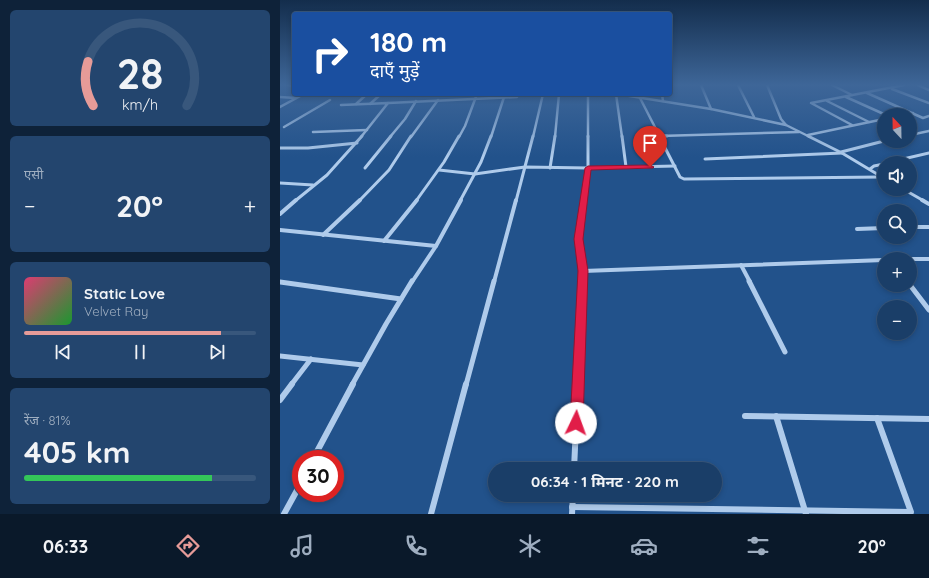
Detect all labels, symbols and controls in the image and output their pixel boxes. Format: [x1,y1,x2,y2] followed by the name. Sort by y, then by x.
[370,24,447,59] text: 180 m
[304,28,356,80] icon: right
[117,47,163,99] text: 28
[370,59,419,82] text: दाएँ मुड़ें
[122,96,158,114] text: km/h
[877,108,917,148] north arrow
[877,108,917,340] map controls
[633,126,667,167] pin
[639,132,661,154] icon: arrive
[877,156,917,196] button: sound
[24,166,43,182] text: एसी
[116,187,163,225] text: 20°
[24,192,35,220] text: −
[244,192,256,220] text: +
[877,204,917,244] button: search
[877,252,917,292] button: +
[84,284,165,303] text: Static Love
[877,300,917,340] button: −
[84,303,149,319] text: Velvet Ray
[52,341,74,363] icon: previous
[129,341,151,363] icon: pause
[206,341,228,363] icon: next
[555,402,597,444] position arrow
[24,412,71,428] text: रेंज · 81%
[24,433,130,471] text: 405 km
[292,450,344,502] speed limit sign: 30
[531,472,679,491] text: 06:34 · 1 मिनट · 220 m
[174,532,202,560] icon: directions
[288,532,316,560] icon: music
[402,532,430,560] icon: phone
[516,532,544,560] icon: climate
[630,532,658,560] icon: car
[744,532,772,560] icon: filters
[43,535,88,558] text: 06:33
[858,535,886,558] text: 20°

